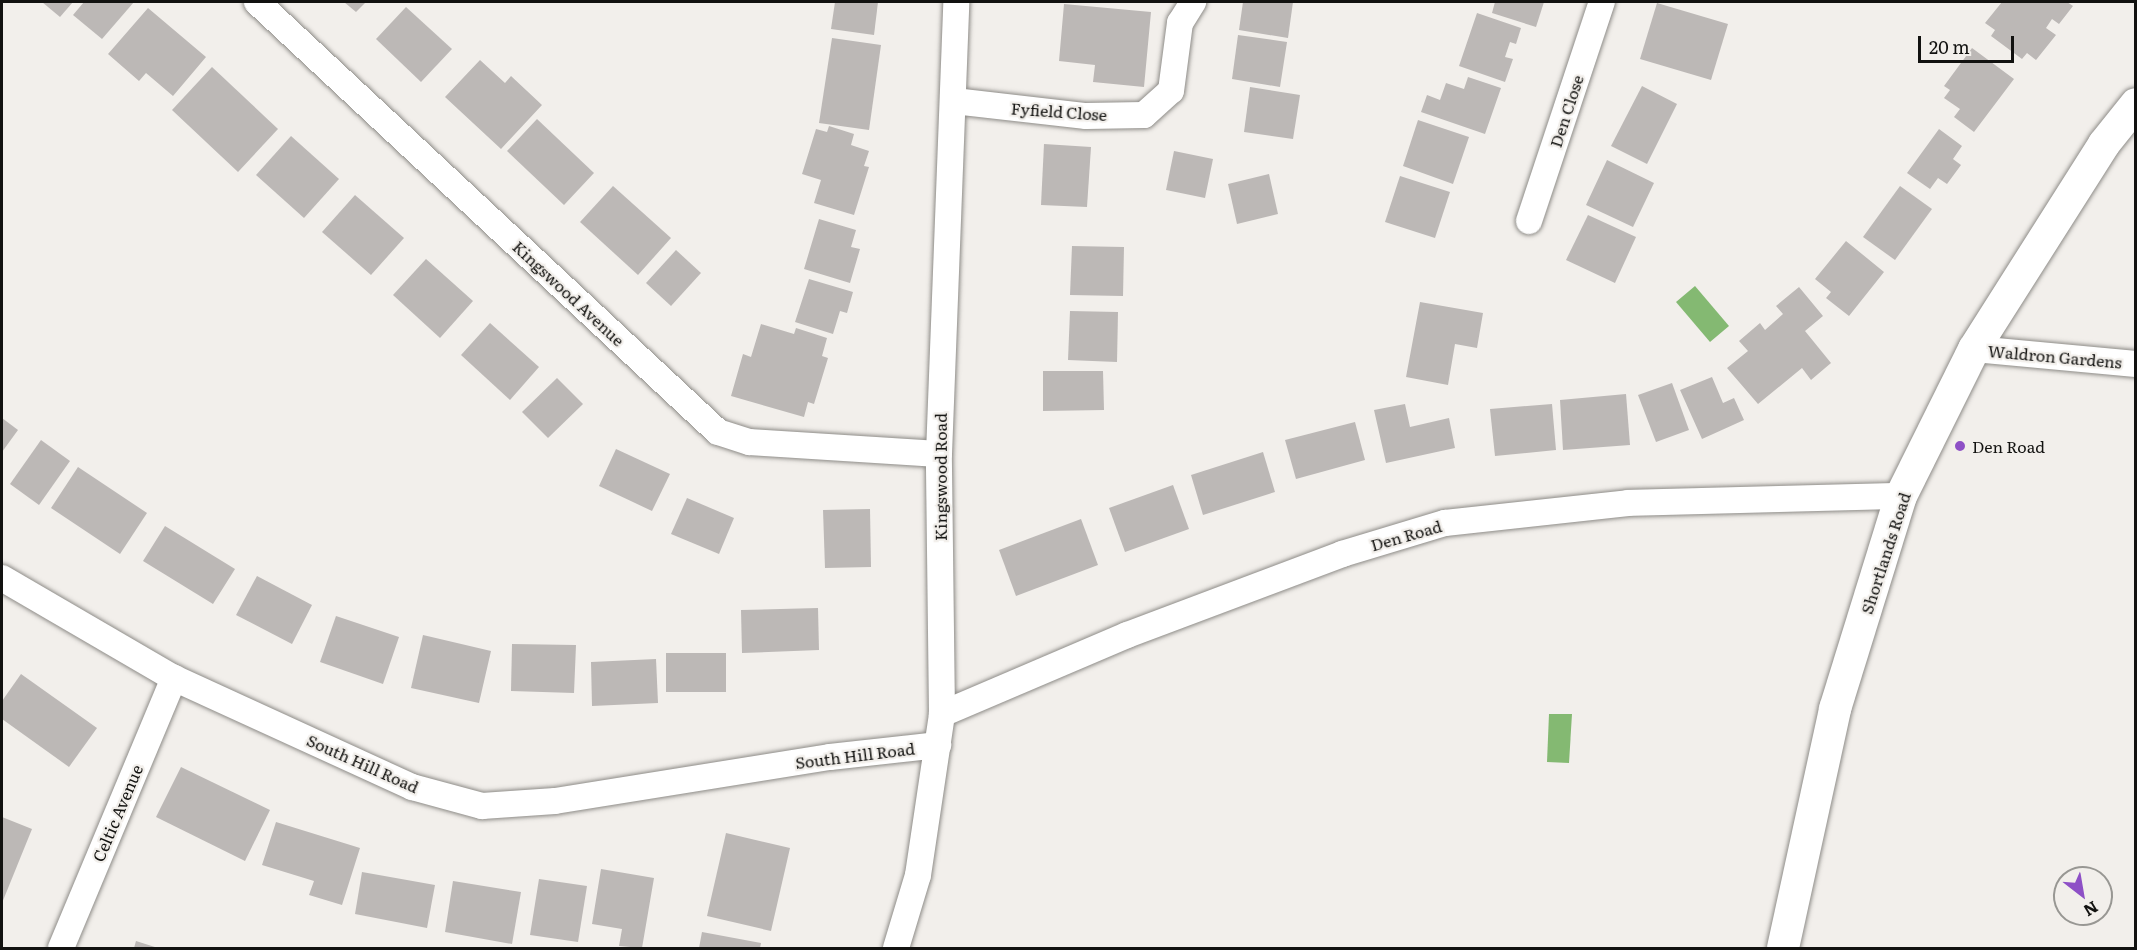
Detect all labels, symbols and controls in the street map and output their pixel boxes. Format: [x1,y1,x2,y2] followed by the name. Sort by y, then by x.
[1921,24,2017,62] scale bar
[1929,33,1970,60] text: 20 m
[1545,72,1587,150] street label: Den Close
[1010,98,1108,124] street label: Fyfield Close
[509,236,629,350] street label: Kingswood Avenue
[1987,341,2123,371] street label: Waldron Gardens
[930,413,950,541] street label: Kingswood Road
[1972,436,2045,456] place label: Den Road
[1953,439,1967,453] marker: Den Road
[1856,490,1914,616] street label: Shortlands Road
[1368,516,1444,554] street label: Den Road
[304,730,422,796] street label: South Hill Road
[794,738,916,772] street label: South Hill Road
[88,762,146,864] street label: Celtic Avenue
[2053,866,2113,926] north arrow
[2079,896,2103,923] text: N

